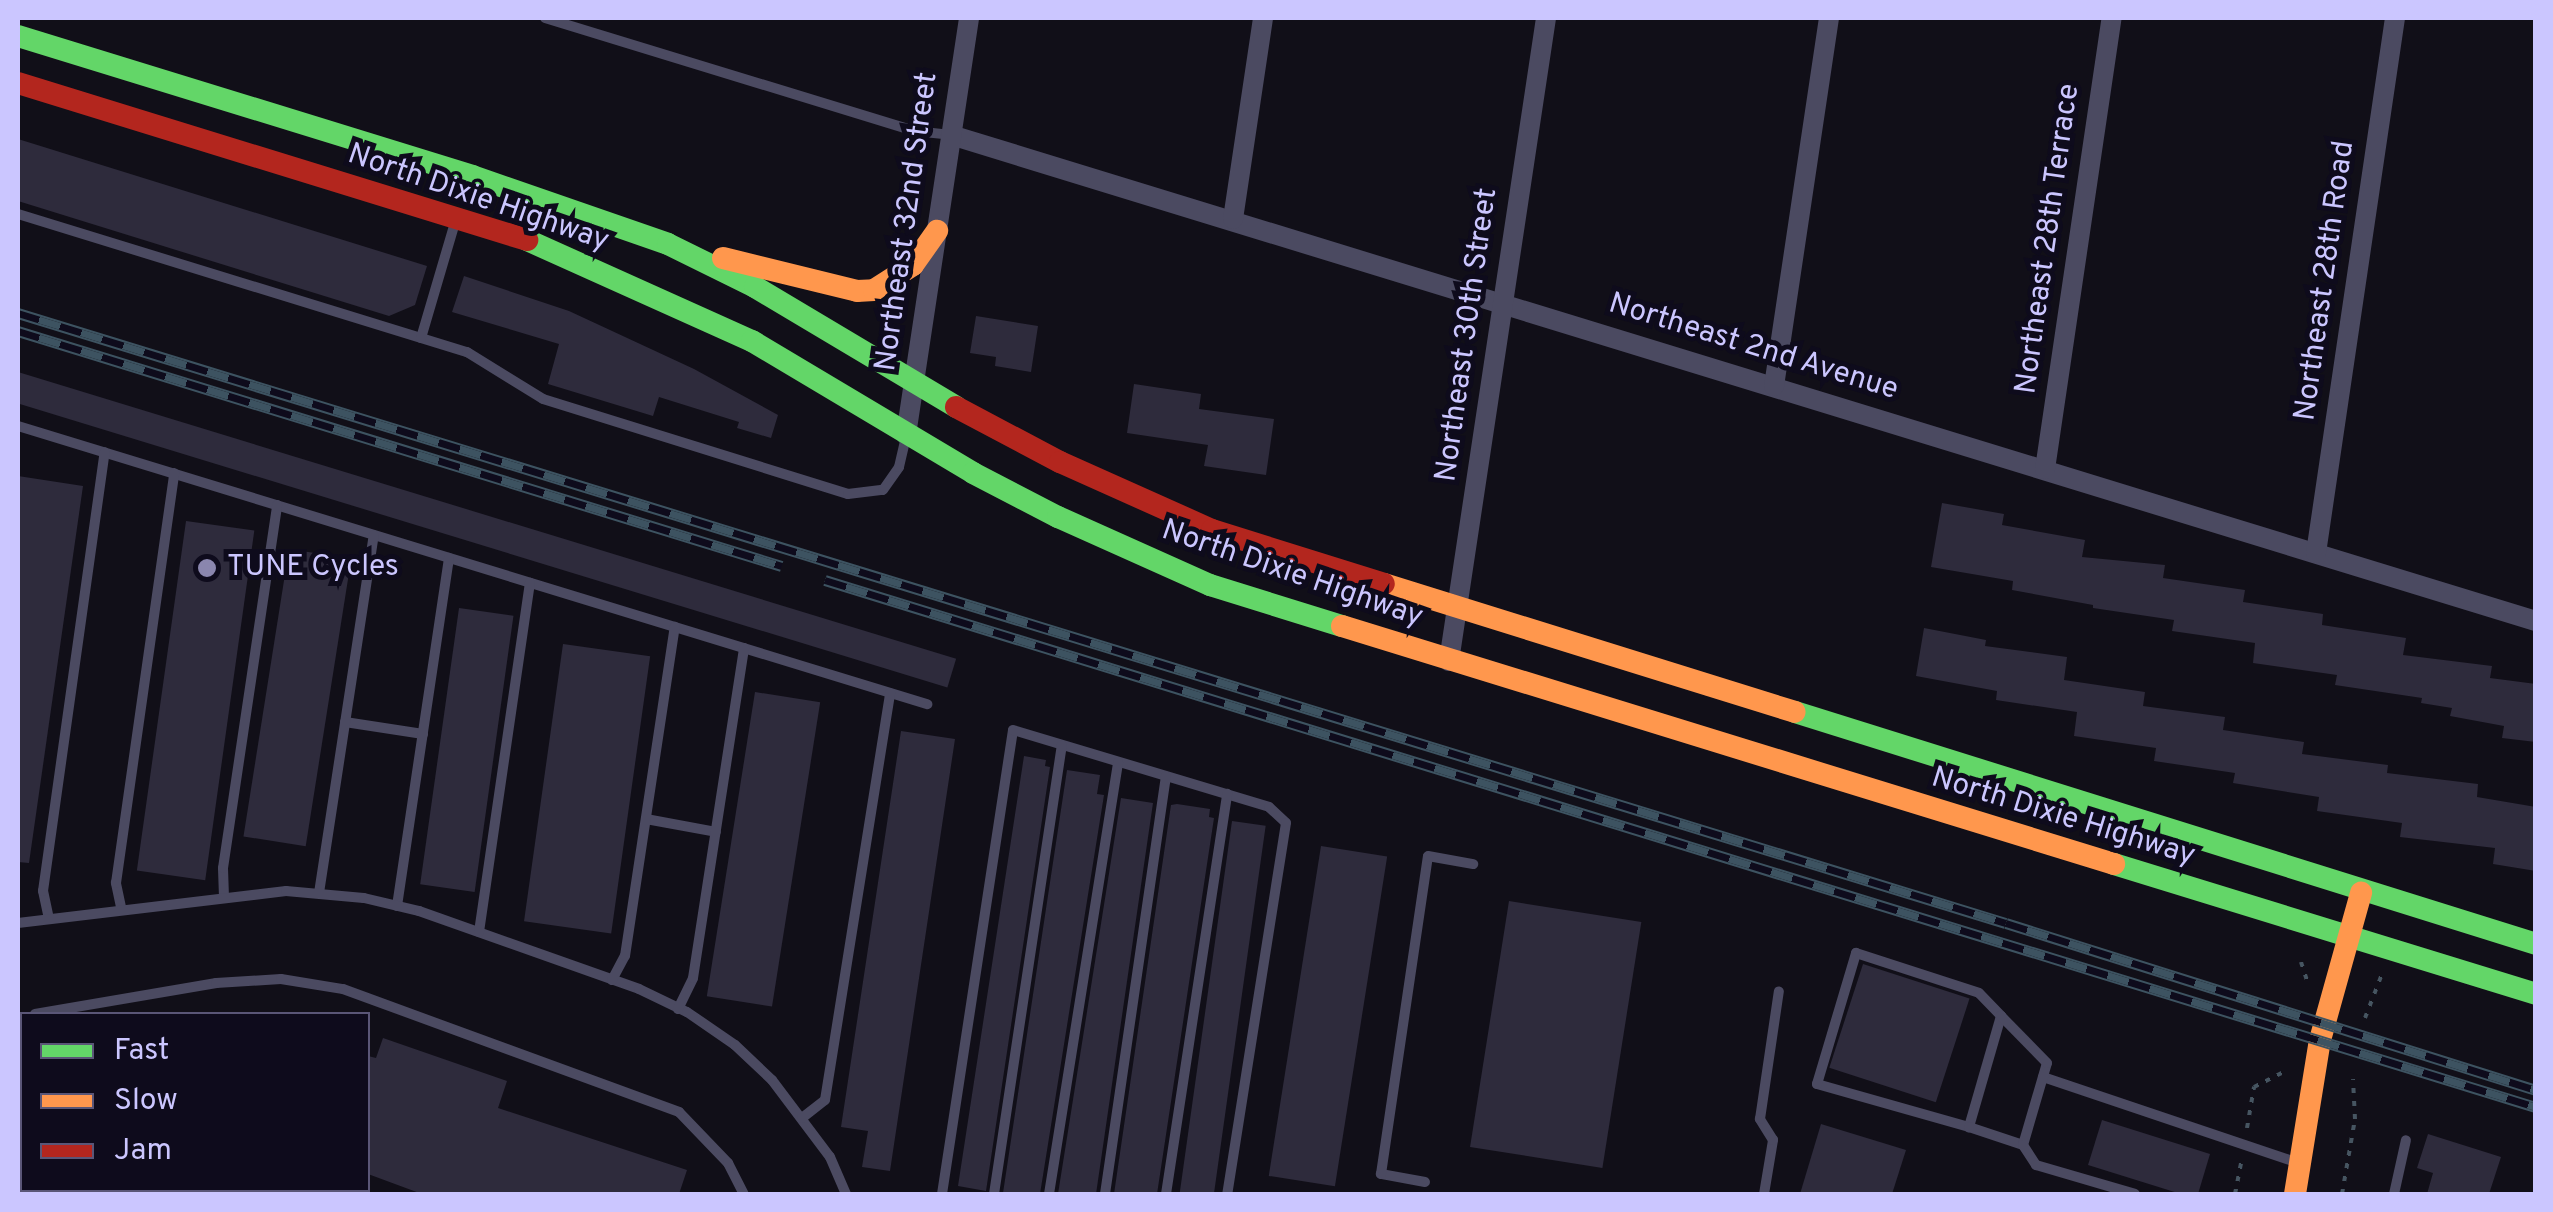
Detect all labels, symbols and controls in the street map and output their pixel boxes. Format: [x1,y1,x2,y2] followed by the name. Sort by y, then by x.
[869,70,947,374] street label: Northeast 32nd Street
[2009,81,2089,397] street label: Northeast 28th Terrace
[343,137,613,261] street label: North Dixie Highway
[2289,139,2363,423] street label: Northeast 28th Road
[1430,186,1506,484] street label: Northeast 30th Street
[1603,287,1903,409] street label: Northeast 2nd Avenue
[1157,513,1427,637] street label: North Dixie Highway
[227,550,399,586] place label: TUNE Cycles
[196,557,218,579] marker: TUNE Cycles
[1927,761,2199,875] street label: North Dixie Highway
[20,1012,370,1192] legend
[114,1033,169,1070] text: Fast
[114,1083,178,1120] text: Slow
[114,1133,172,1170] text: Jam

